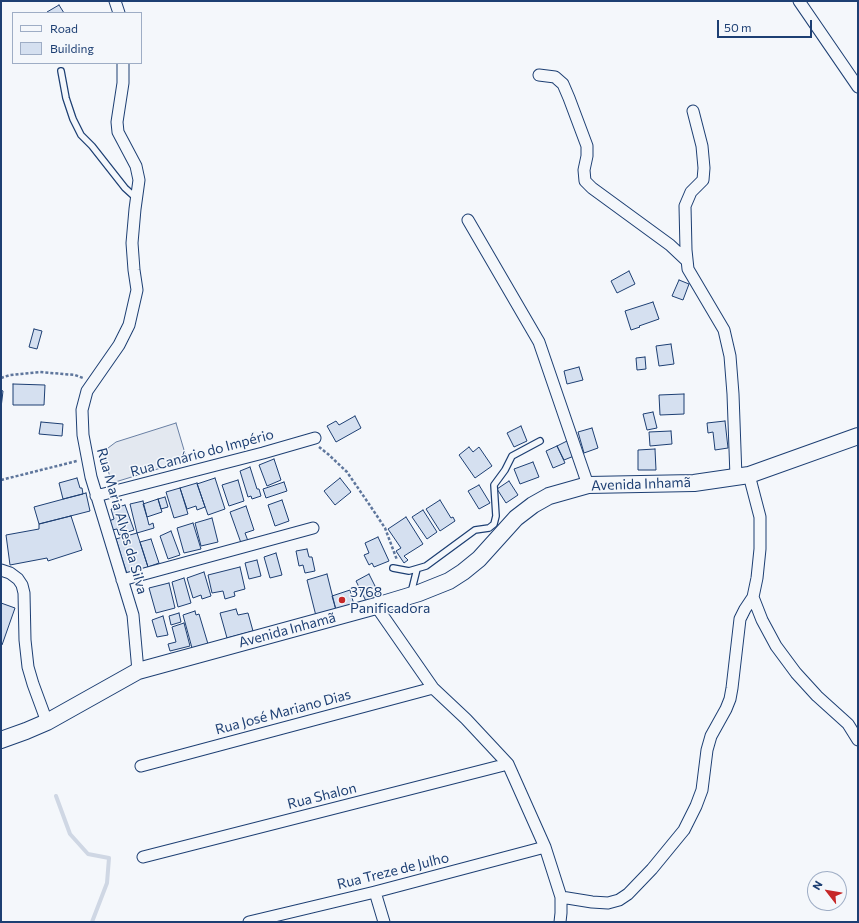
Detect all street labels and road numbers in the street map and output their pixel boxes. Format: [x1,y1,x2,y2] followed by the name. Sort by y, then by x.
[128,426,276,480] street label: Rua Canário do Império
[93,446,151,596] street label: Rua Maria Alves da Silva
[591,474,691,494] street label: Avenida Inhamã
[237,609,337,651] street label: Avenida Inhamã
[213,686,353,738] street label: Rua José Mariano Dias
[286,779,358,813] street label: Rua Shalon
[335,849,451,893] street label: Rua Treze de Julho

